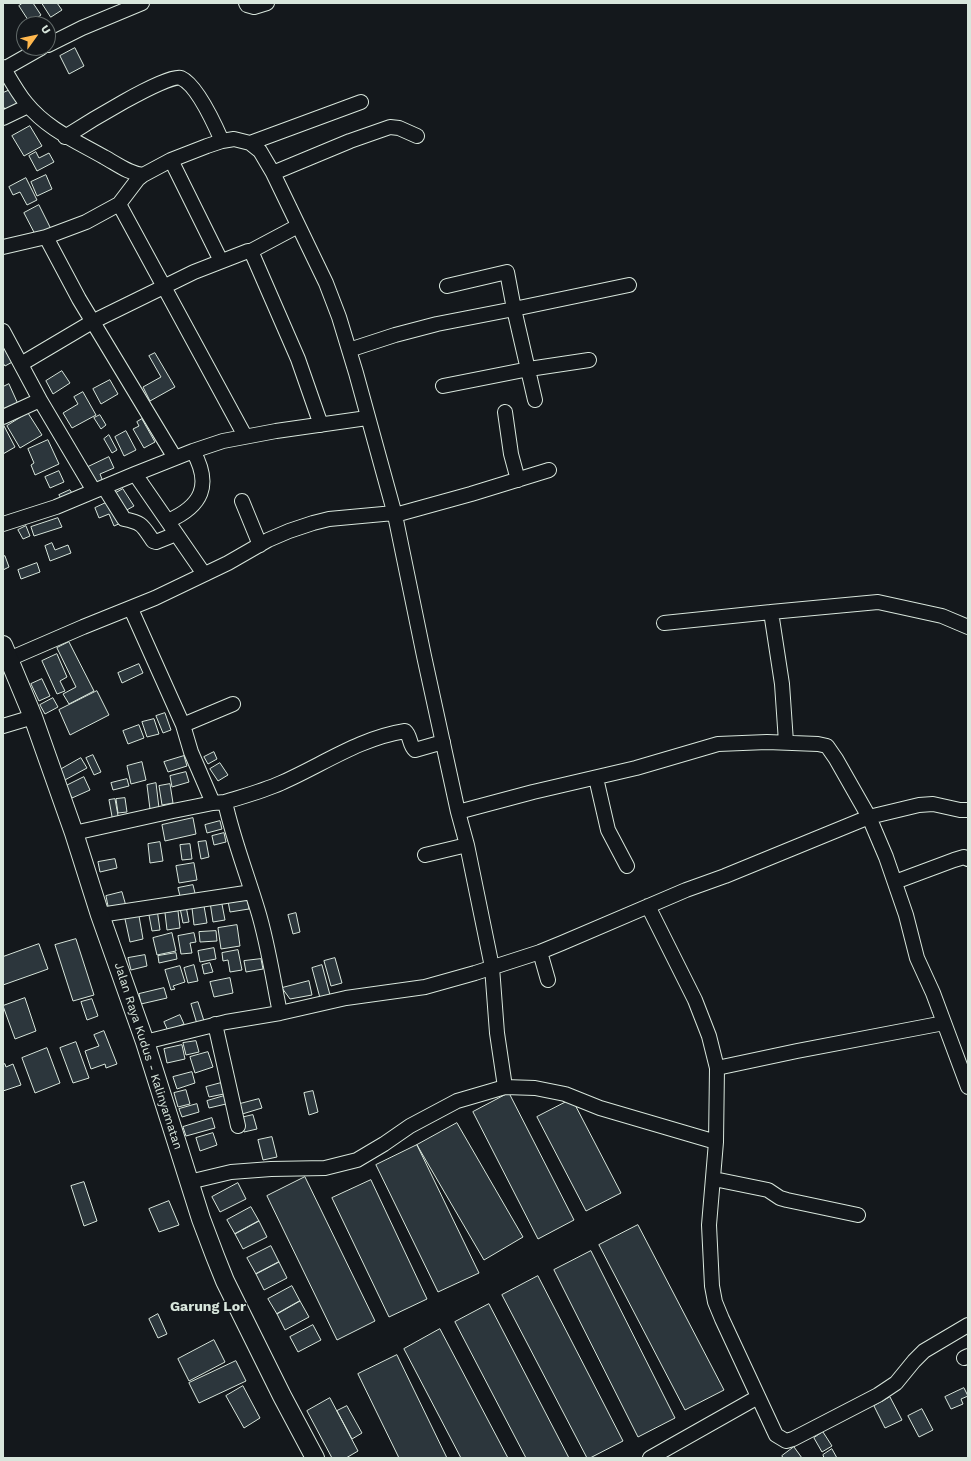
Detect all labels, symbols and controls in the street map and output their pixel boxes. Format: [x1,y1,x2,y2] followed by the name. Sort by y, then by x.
[16,16,56,56] north arrow
[38,23,53,37] text: U
[111,961,185,1151] street label: Jalan Raya Kudus - Kalinyamatan
[170,1299,246,1315] district label: Garung Lor

